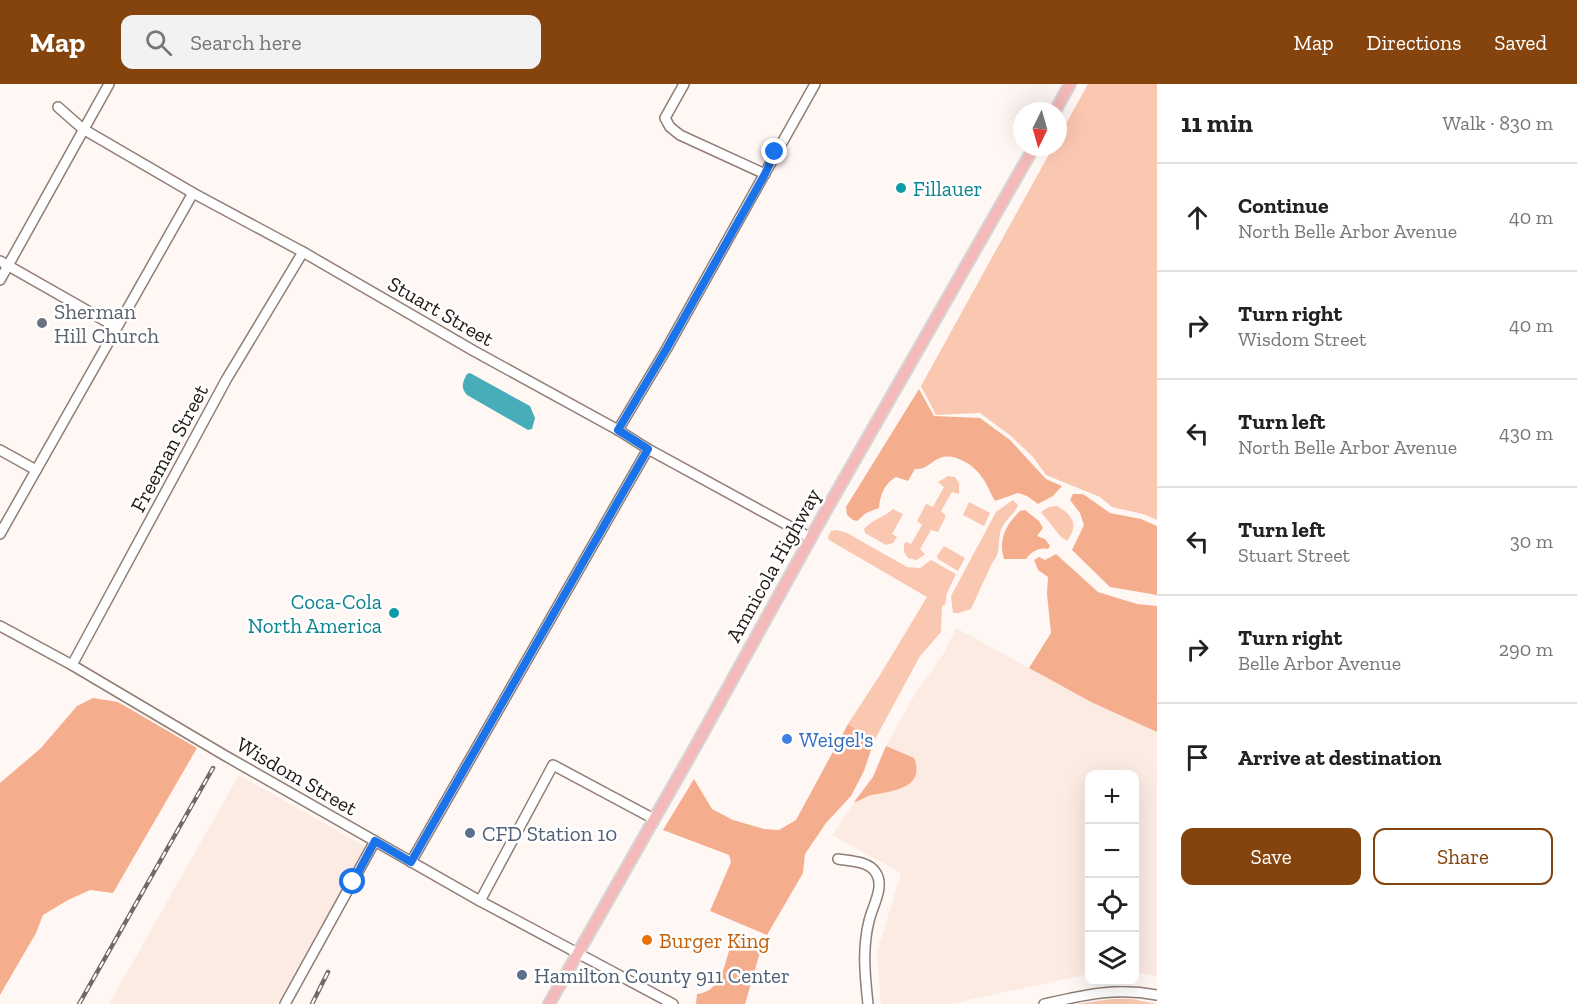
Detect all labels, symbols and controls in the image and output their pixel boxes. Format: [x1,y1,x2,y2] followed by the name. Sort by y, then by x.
[121,15,541,69] search box
[30,26,85,59] text: Map
[142,26,175,59] icon: search
[190,29,302,56] text: Search here
[1294,30,1334,55] text: Map
[1367,30,1461,55] text: Directions
[1494,30,1547,55] text: Saved
[1013,102,1067,156] north arrow
[1181,107,1253,139] text: 11 min
[1443,111,1553,135] text: Walk · 830 m
[761,138,787,164] route end
[913,176,982,201] place label: Fillauer
[894,181,908,195] marker: Fillauer
[1238,192,1329,219] text: Continue
[1181,201,1214,234] icon: ahead
[1509,205,1553,229] text: 40 m
[1238,219,1457,243] text: North Belle Arbor Avenue
[384,271,498,351] street label: Stuart Street
[54,299,159,348] place label: Sherman Hill Church
[1238,300,1342,327] text: Turn right
[1181,309,1214,342] icon: right
[1509,313,1553,337] text: 40 m
[35,316,49,330] marker: Sherman Hill Church
[1238,327,1366,351] text: Wisdom Street
[125,380,213,516] street label: Freeman Street
[1238,408,1325,435] text: Turn left
[1181,417,1214,450] icon: left
[1499,421,1553,445] text: 430 m
[1238,435,1457,459] text: North Belle Arbor Avenue
[720,484,826,646] street label: Amnicola Highway
[1238,516,1325,543] text: Turn left
[1181,525,1214,558] icon: left
[1510,529,1553,553] text: 30 m
[1238,543,1350,567] text: Stuart Street
[248,589,382,638] place label: Coca-Cola North America
[387,606,401,620] marker: Coca-Cola North America
[1238,624,1342,651] text: Turn right
[1181,633,1214,666] icon: right
[1499,637,1553,661] text: 290 m
[1238,651,1401,675] text: Belle Arbor Avenue
[799,727,873,752] place label: Weigel's
[232,731,362,821] street label: Wisdom Street
[780,732,794,746] marker: Weigel's
[1181,741,1214,774] icon: arrive
[1238,744,1441,771] text: Arrive at destination
[1085,770,1139,986] map controls
[1085,770,1139,824] button: +
[482,821,617,846] place label: CFD Station 10
[1085,824,1139,878] button: −
[463,826,477,840] marker: CFD Station 10
[1181,828,1361,885] button: Save
[1373,828,1553,885] button: Share
[339,868,365,894] route start
[1085,878,1139,932] button: locate
[659,928,770,953] place label: Burger King
[1085,932,1139,986] button: layers
[640,933,654,947] marker: Burger King
[534,963,790,988] place label: Hamilton County 911 Center
[515,968,529,982] marker: Hamilton County 911 Center

